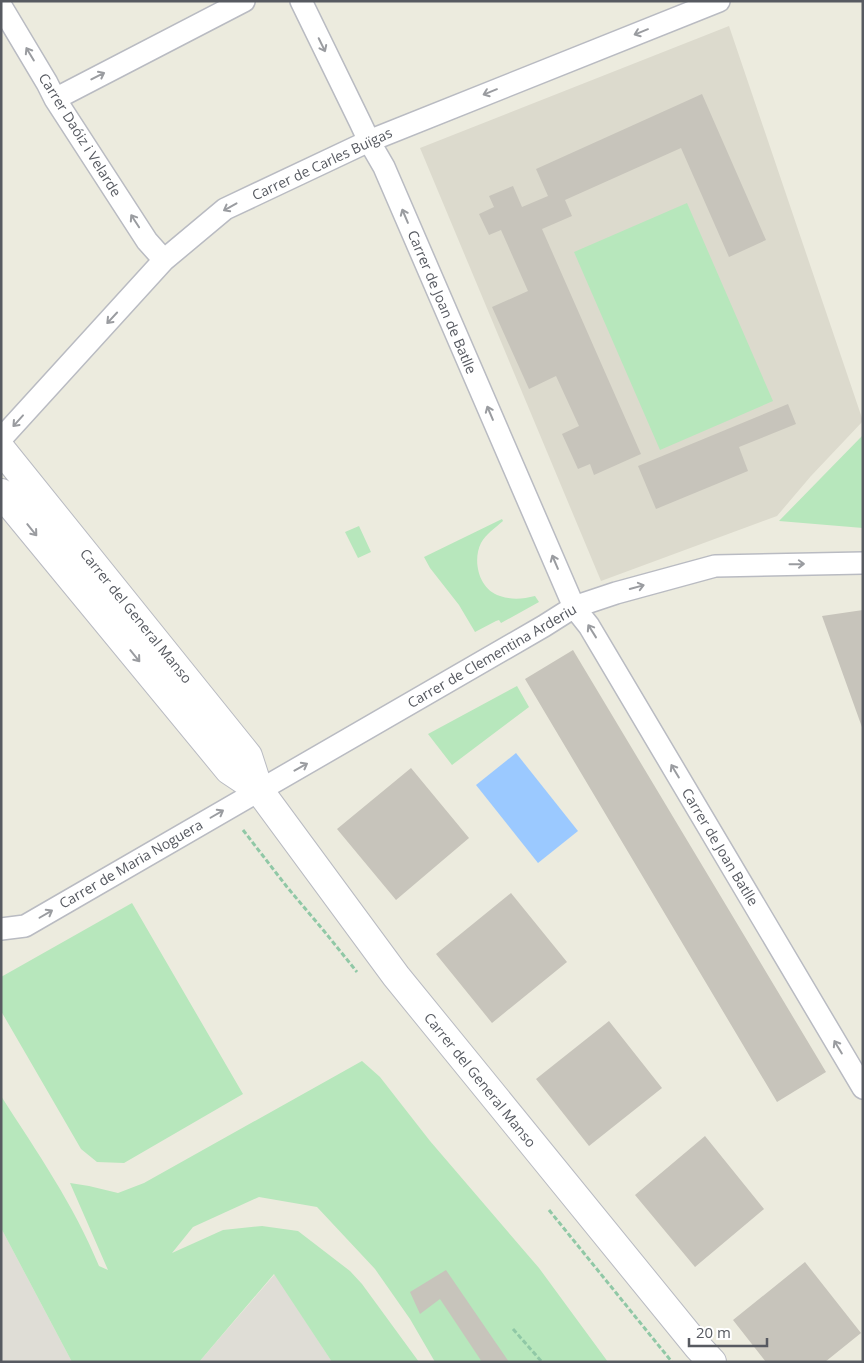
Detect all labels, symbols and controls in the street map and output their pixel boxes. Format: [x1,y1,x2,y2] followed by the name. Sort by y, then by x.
[634,29,649,38] one-way arrow
[318,37,327,52] one-way arrow
[24,48,34,62] one-way arrow
[35,69,126,200] street label: Carrer Daóiz i Velarde
[90,71,105,80] one-way arrow
[483,89,498,98] one-way arrow
[249,123,395,204] street label: Carrer de Carles Buïgas
[223,203,238,213] one-way arrow
[400,209,410,224] one-way arrow
[129,215,139,229] one-way arrow
[404,227,481,377] street label: Carrer de Joan de Batlle
[106,312,118,325] one-way arrow
[485,406,495,421] one-way arrow
[12,414,24,427] one-way arrow
[27,524,38,537] one-way arrow
[76,544,197,687] street label: Carrer del General Manso
[549,555,559,570] one-way arrow
[788,559,804,568] one-way arrow
[629,582,645,591] one-way arrow
[404,599,580,712] street label: Carrer de Clementina Arderiu
[587,625,597,639] one-way arrow
[130,649,141,662] one-way arrow
[294,762,309,772] one-way arrow
[670,765,680,779] one-way arrow
[678,784,763,909] street label: Carrer de Joan Batlle
[210,809,224,819] one-way arrow
[55,815,206,913] street label: Carrer de Maria Noguera
[39,908,53,918] one-way arrow
[420,1008,541,1151] street label: Carrer del General Manso
[832,1040,842,1054] one-way arrow
[689,1316,766,1348] scale bar
[696,1322,731,1342] text: 20 m

